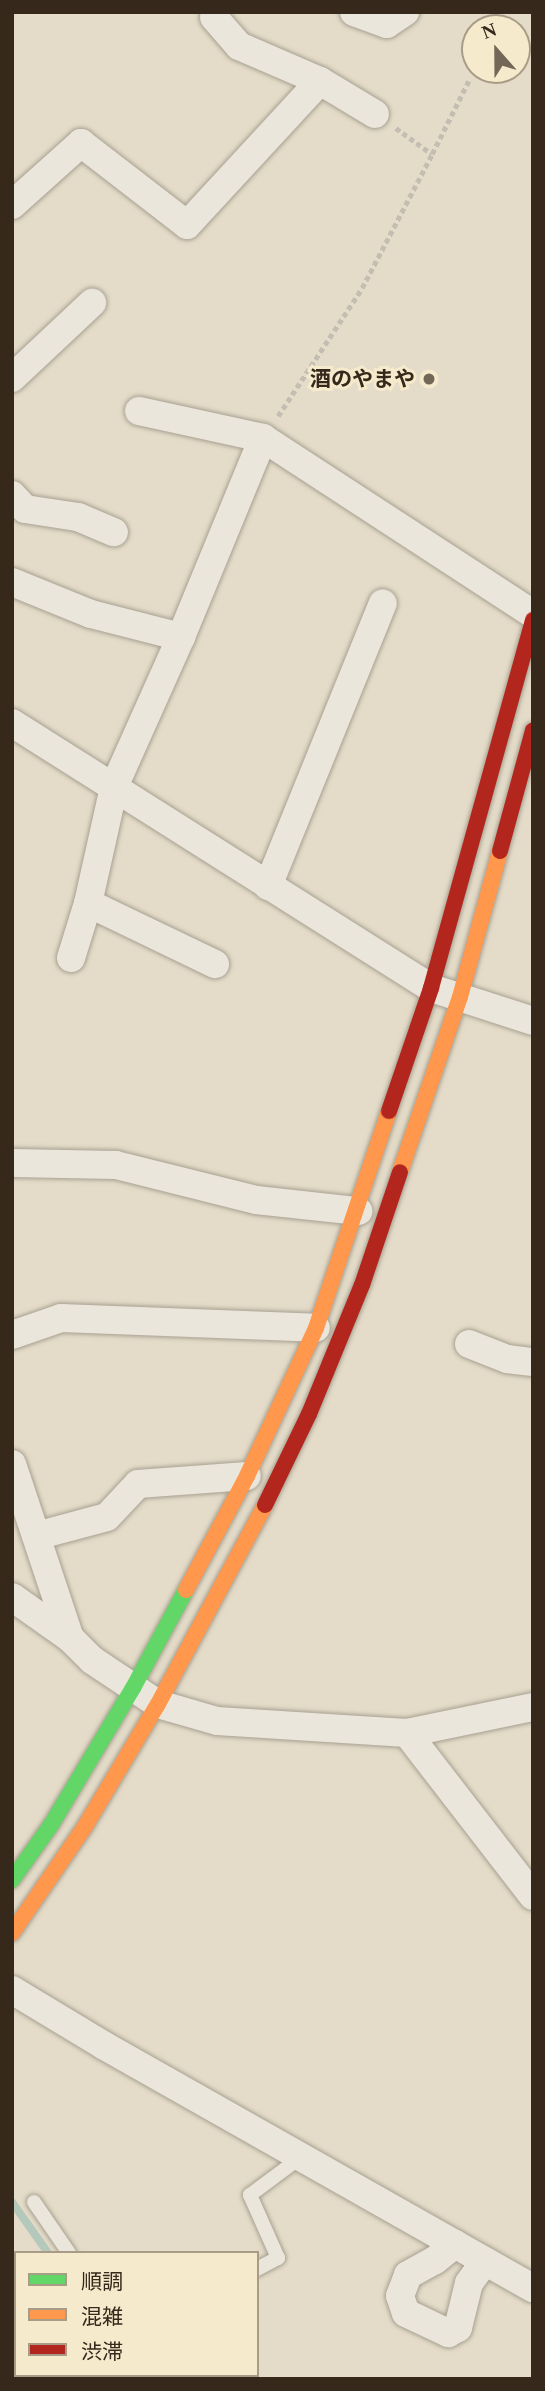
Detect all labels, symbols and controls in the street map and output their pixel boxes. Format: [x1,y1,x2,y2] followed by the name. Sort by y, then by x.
[461,14,531,84] north arrow
[479,19,499,43] text: N
[310,366,415,392] place label: 酒のやまや
[421,371,437,387] marker: 酒のやまや
[14,2251,259,2377] legend
[81,2270,123,2294] text: 順調
[81,2305,123,2329] text: 混雑
[81,2340,123,2364] text: 渋滞

